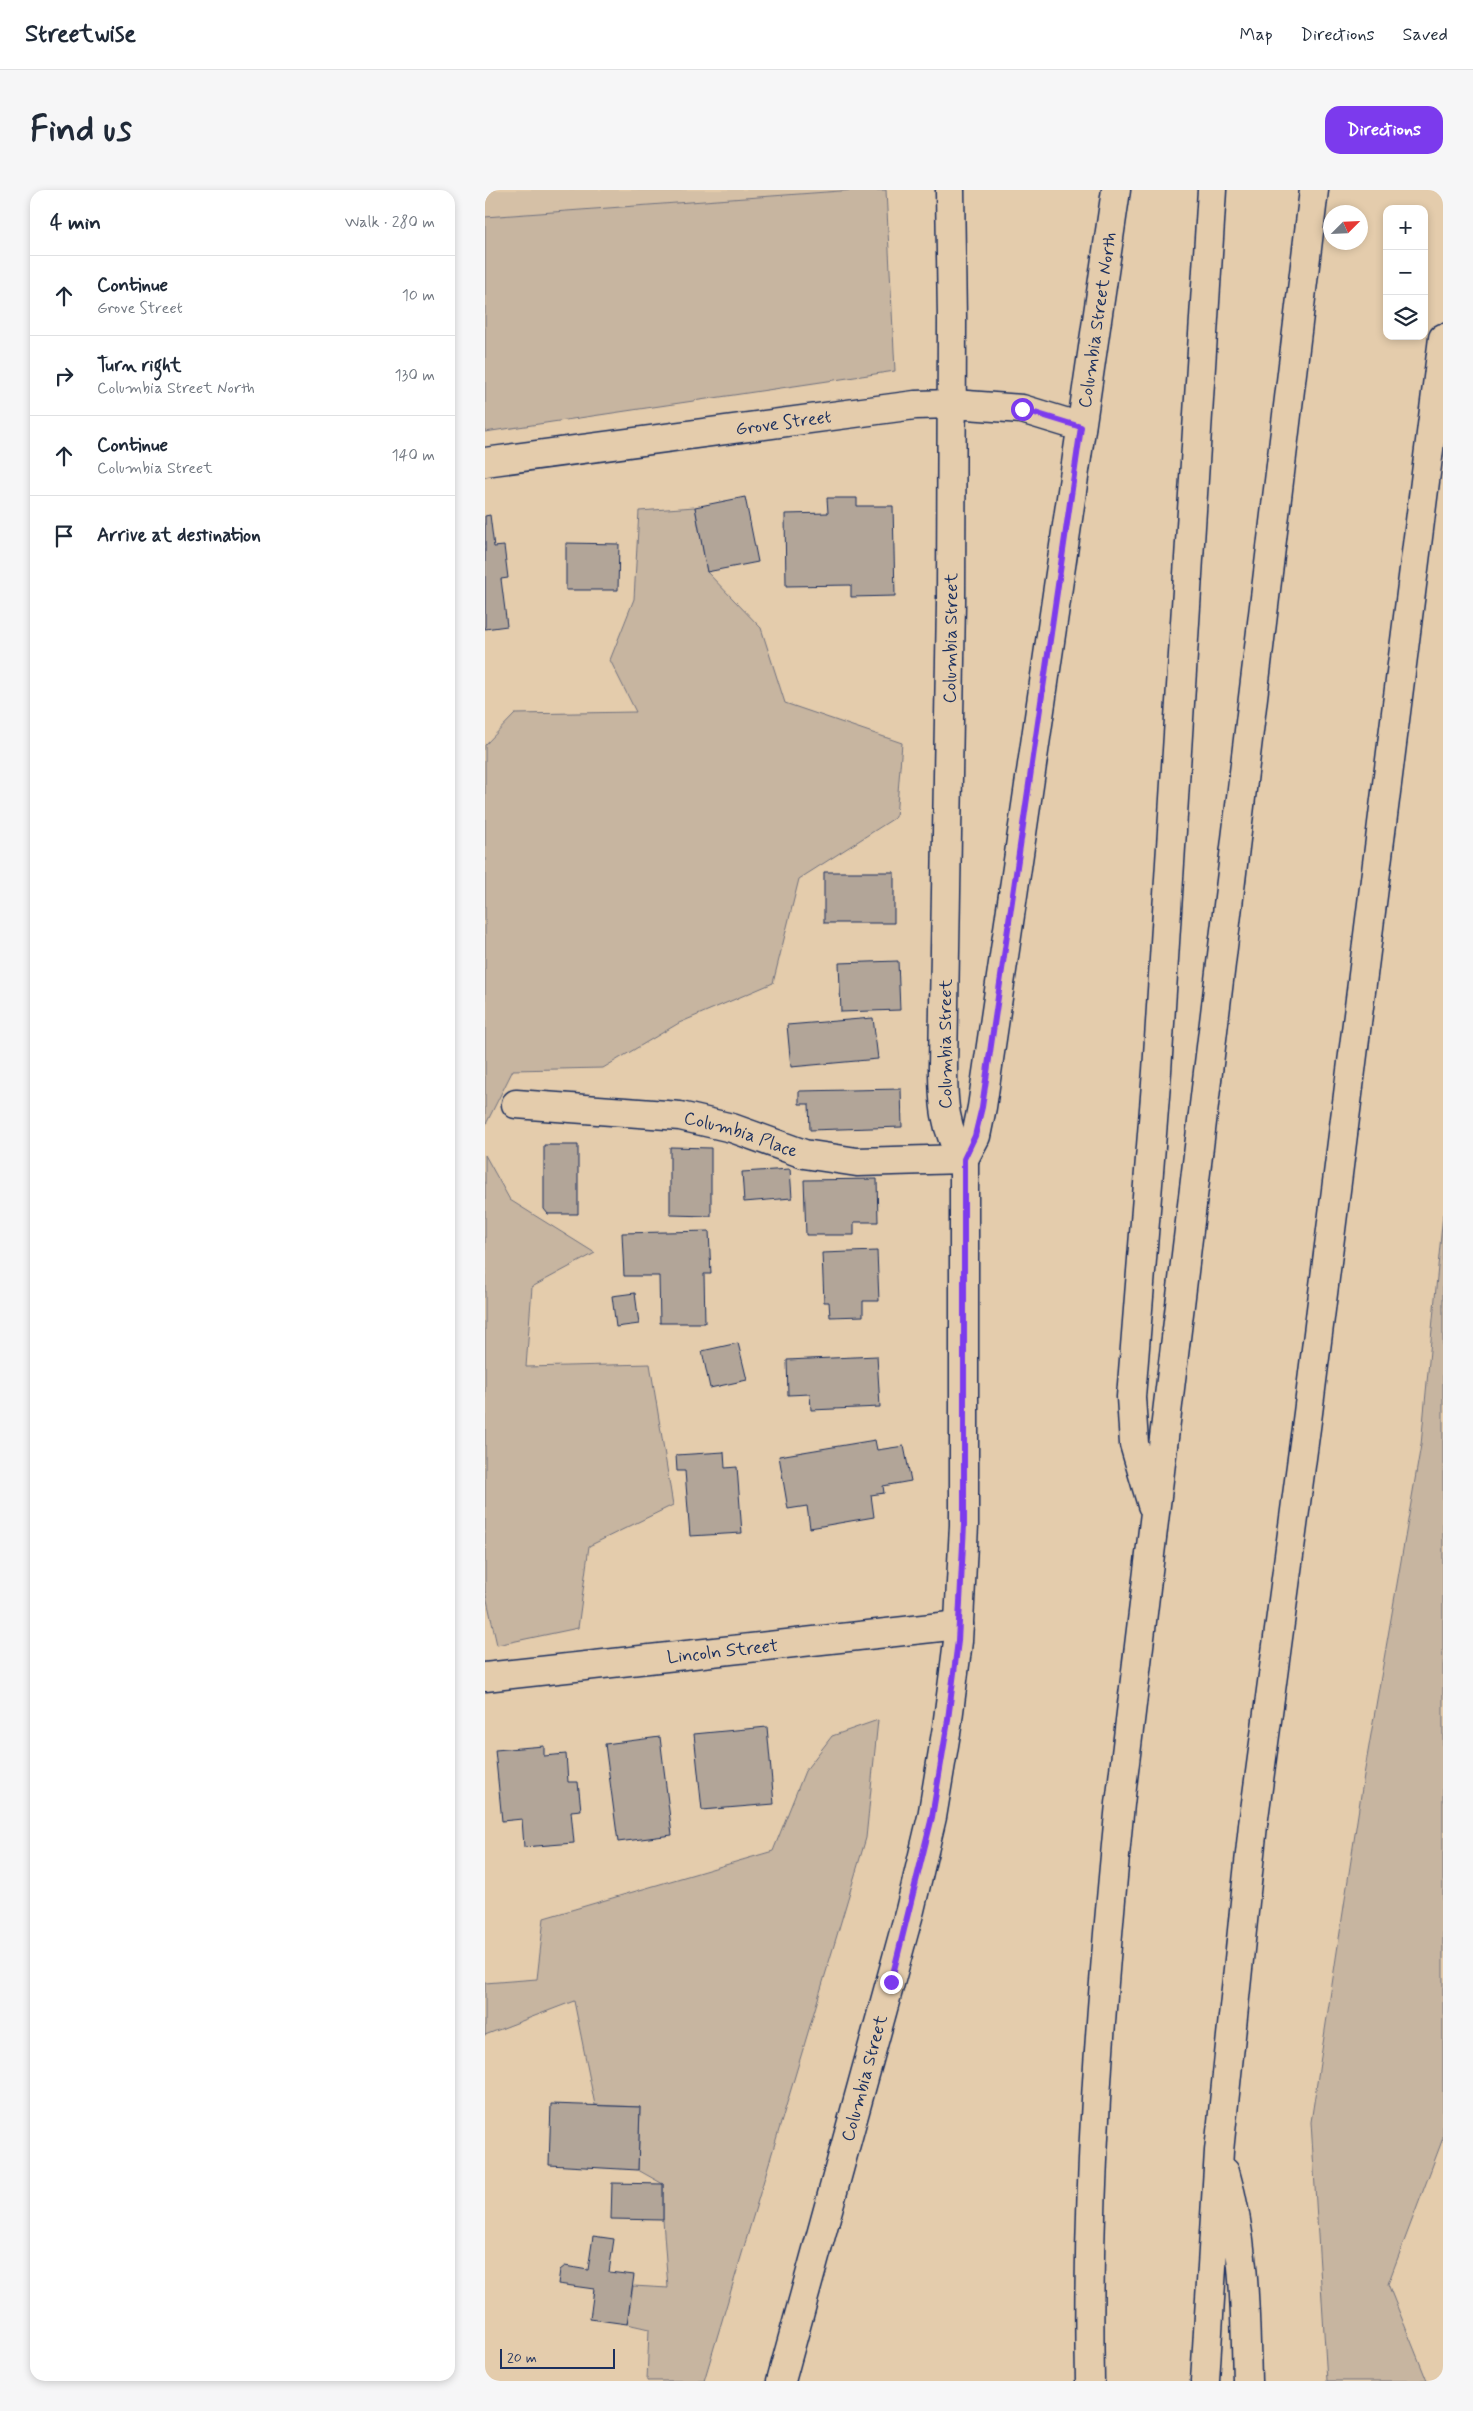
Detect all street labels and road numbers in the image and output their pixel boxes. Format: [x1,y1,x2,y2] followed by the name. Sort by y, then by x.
[1073,230,1123,410] street label: Columbia Street North
[734,405,833,442] street label: Grove Street
[938,573,964,704] street label: Columbia Street
[934,978,958,1109] street label: Columbia Street
[681,1106,801,1164] street label: Columbia Place
[666,1634,780,1670] street label: Lincoln Street
[836,2012,894,2144] street label: Columbia Street

